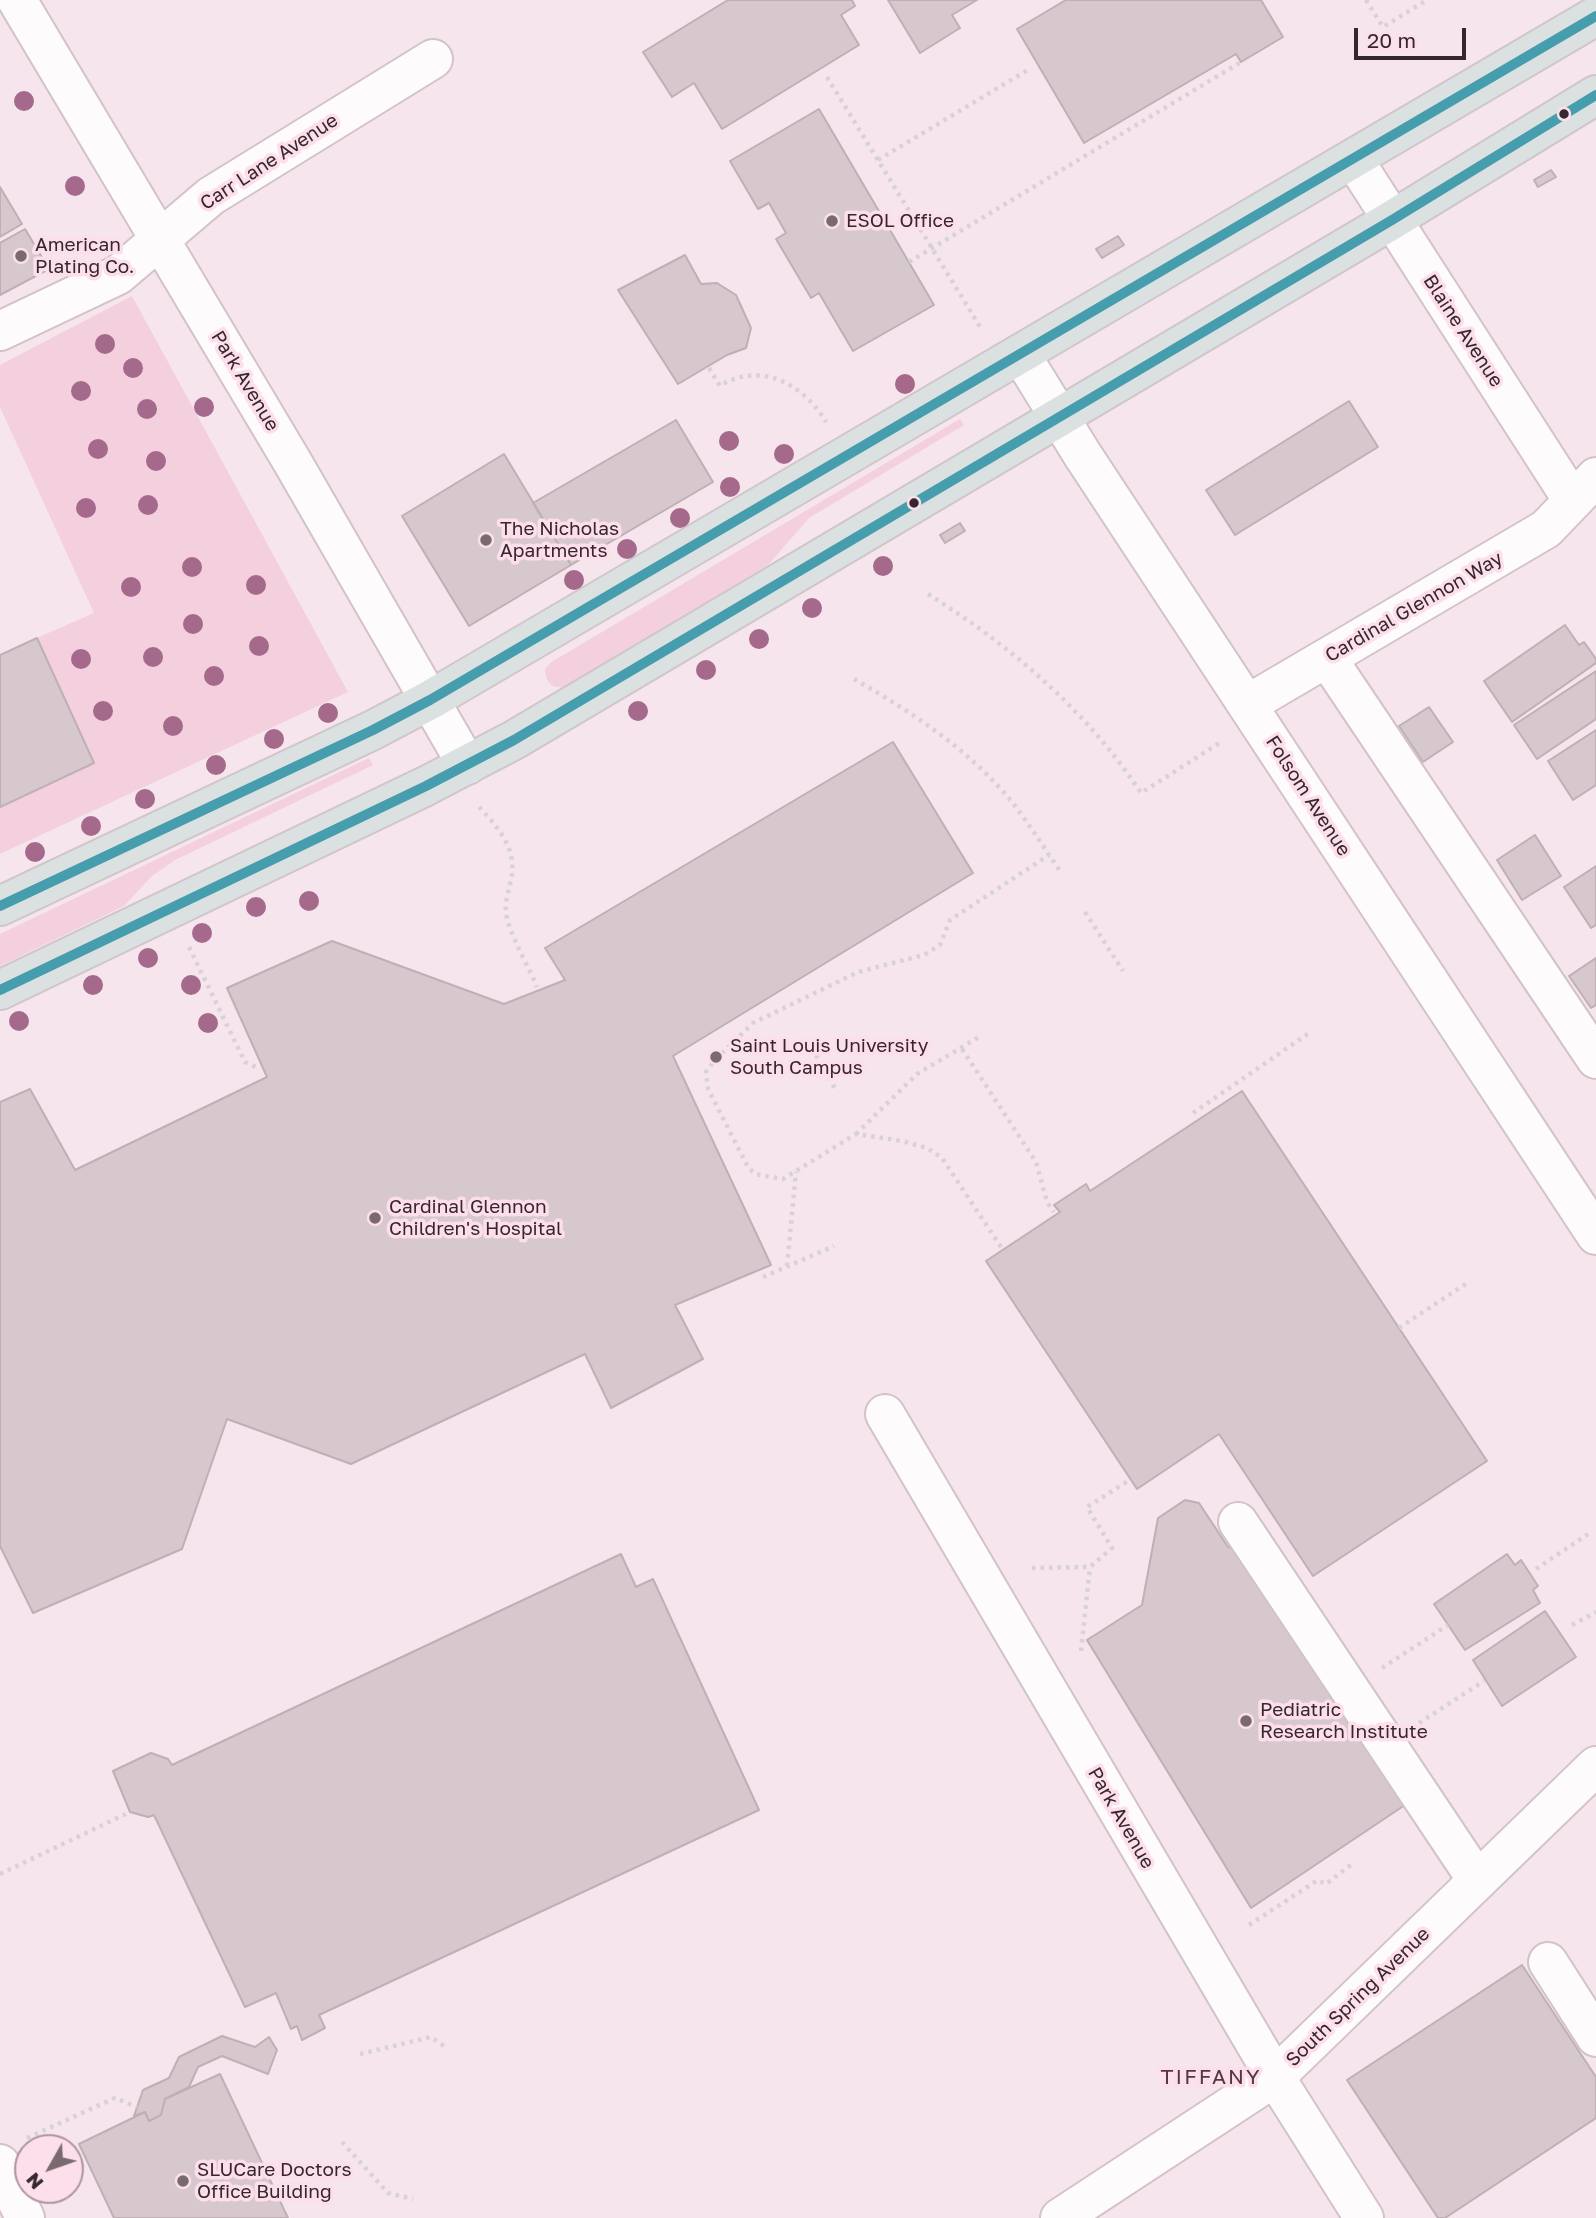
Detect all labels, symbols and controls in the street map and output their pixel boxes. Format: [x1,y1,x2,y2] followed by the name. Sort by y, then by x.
[1358,14,1470,58] scale bar
[1367,27,1416,53] text: 20 m
[1557,107,1571,121] unlabelled marker
[196,109,342,215] street label: Carr Lane Avenue
[846,210,954,232] place label: ESOL Office
[824,213,840,229] marker: ESOL Office
[35,234,135,278] place label: American Plating Co.
[13,248,29,264] marker: American Plating Co.
[1418,271,1508,391] street label: Blaine Avenue
[206,327,284,435] street label: Park Avenue
[907,496,921,510] unlabelled marker
[500,518,619,562] place label: The Nicholas Apartments
[478,532,494,548] marker: The Nicholas Apartments
[1321,547,1507,667] street label: Cardinal Glennon Way
[1261,732,1355,860] street label: Folsom Avenue
[730,1035,928,1079] place label: Saint Louis University South Campus
[708,1049,724,1065] marker: Saint Louis University South Campus
[389,1196,562,1240] place label: Cardinal Glennon Children's Hospital
[367,1210,383,1226] marker: Cardinal Glennon Children's Hospital
[1260,1699,1428,1743] place label: Pediatric Research Institute
[1238,1713,1254,1729] marker: Pediatric Research Institute
[1083,1763,1159,1873] street label: Park Avenue
[1282,1923,1434,2071] street label: South Spring Avenue
[1161,2064,1261,2090] district label: TIFFANY
[14,2134,84,2204] north arrow
[197,2159,351,2203] place label: SLUCare Doctors Office Building
[21,2169,48,2194] text: N
[175,2173,191,2189] marker: SLUCare Doctors Office Building

